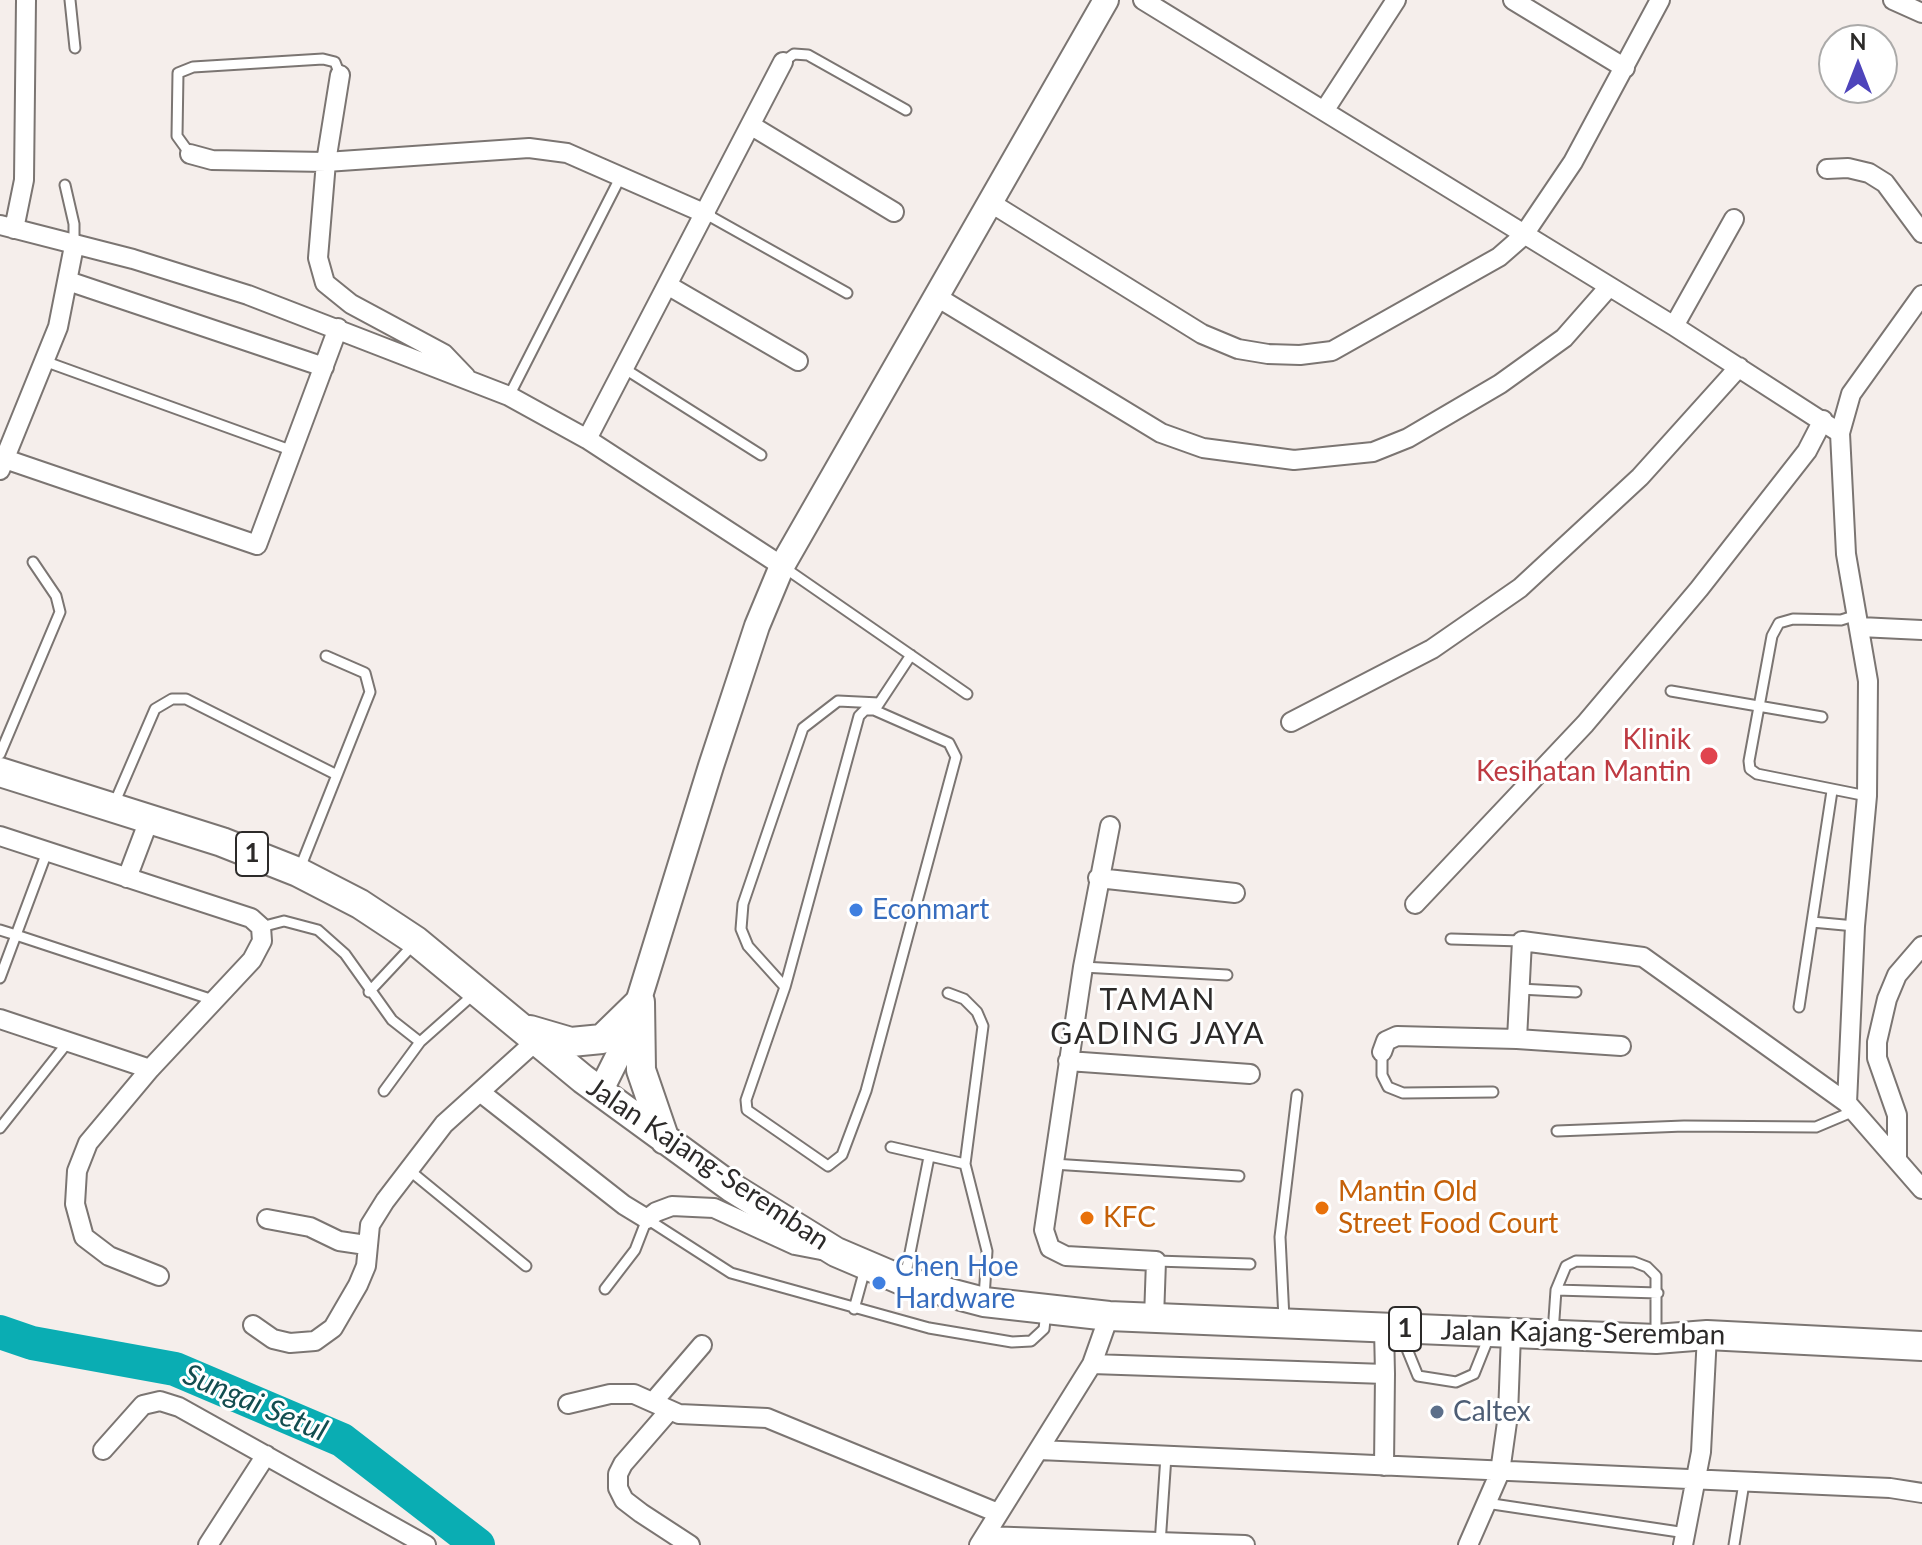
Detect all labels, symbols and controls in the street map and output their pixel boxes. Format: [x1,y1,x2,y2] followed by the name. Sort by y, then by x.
[1818,24,1898,104] north arrow
[1850,28,1866,55] text: N
[1476,723,1691,789] place label: Klinik Kesihatan Mantin
[1698,745,1720,767] marker: Klinik Kesihatan Mantin
[236,832,268,876] road number: 1
[872,893,989,927] place label: Econmart
[847,901,865,919] marker: Econmart
[1050,982,1266,1052] district label: TAMAN GADING JAYA
[581,1070,835,1258] street label: Jalan Kajang-Seremban
[1338,1175,1558,1241] place label: Mantin Old Street Food Court
[1313,1199,1331,1217] marker: Mantin Old Street Food Court
[1103,1201,1156,1235] place label: KFC
[1078,1209,1096,1227] marker: KFC
[895,1250,1019,1316] place label: Chen Hoe Hardware
[870,1274,888,1292] marker: Chen Hoe Hardware
[1389,1307,1421,1351] road number: 1
[1440,1314,1726,1352] street label: Jalan Kajang-Seremban
[178,1357,332,1449] water label: Sungai Setul
[1453,1395,1531,1429] place label: Caltex
[1428,1403,1446,1421] marker: Caltex

